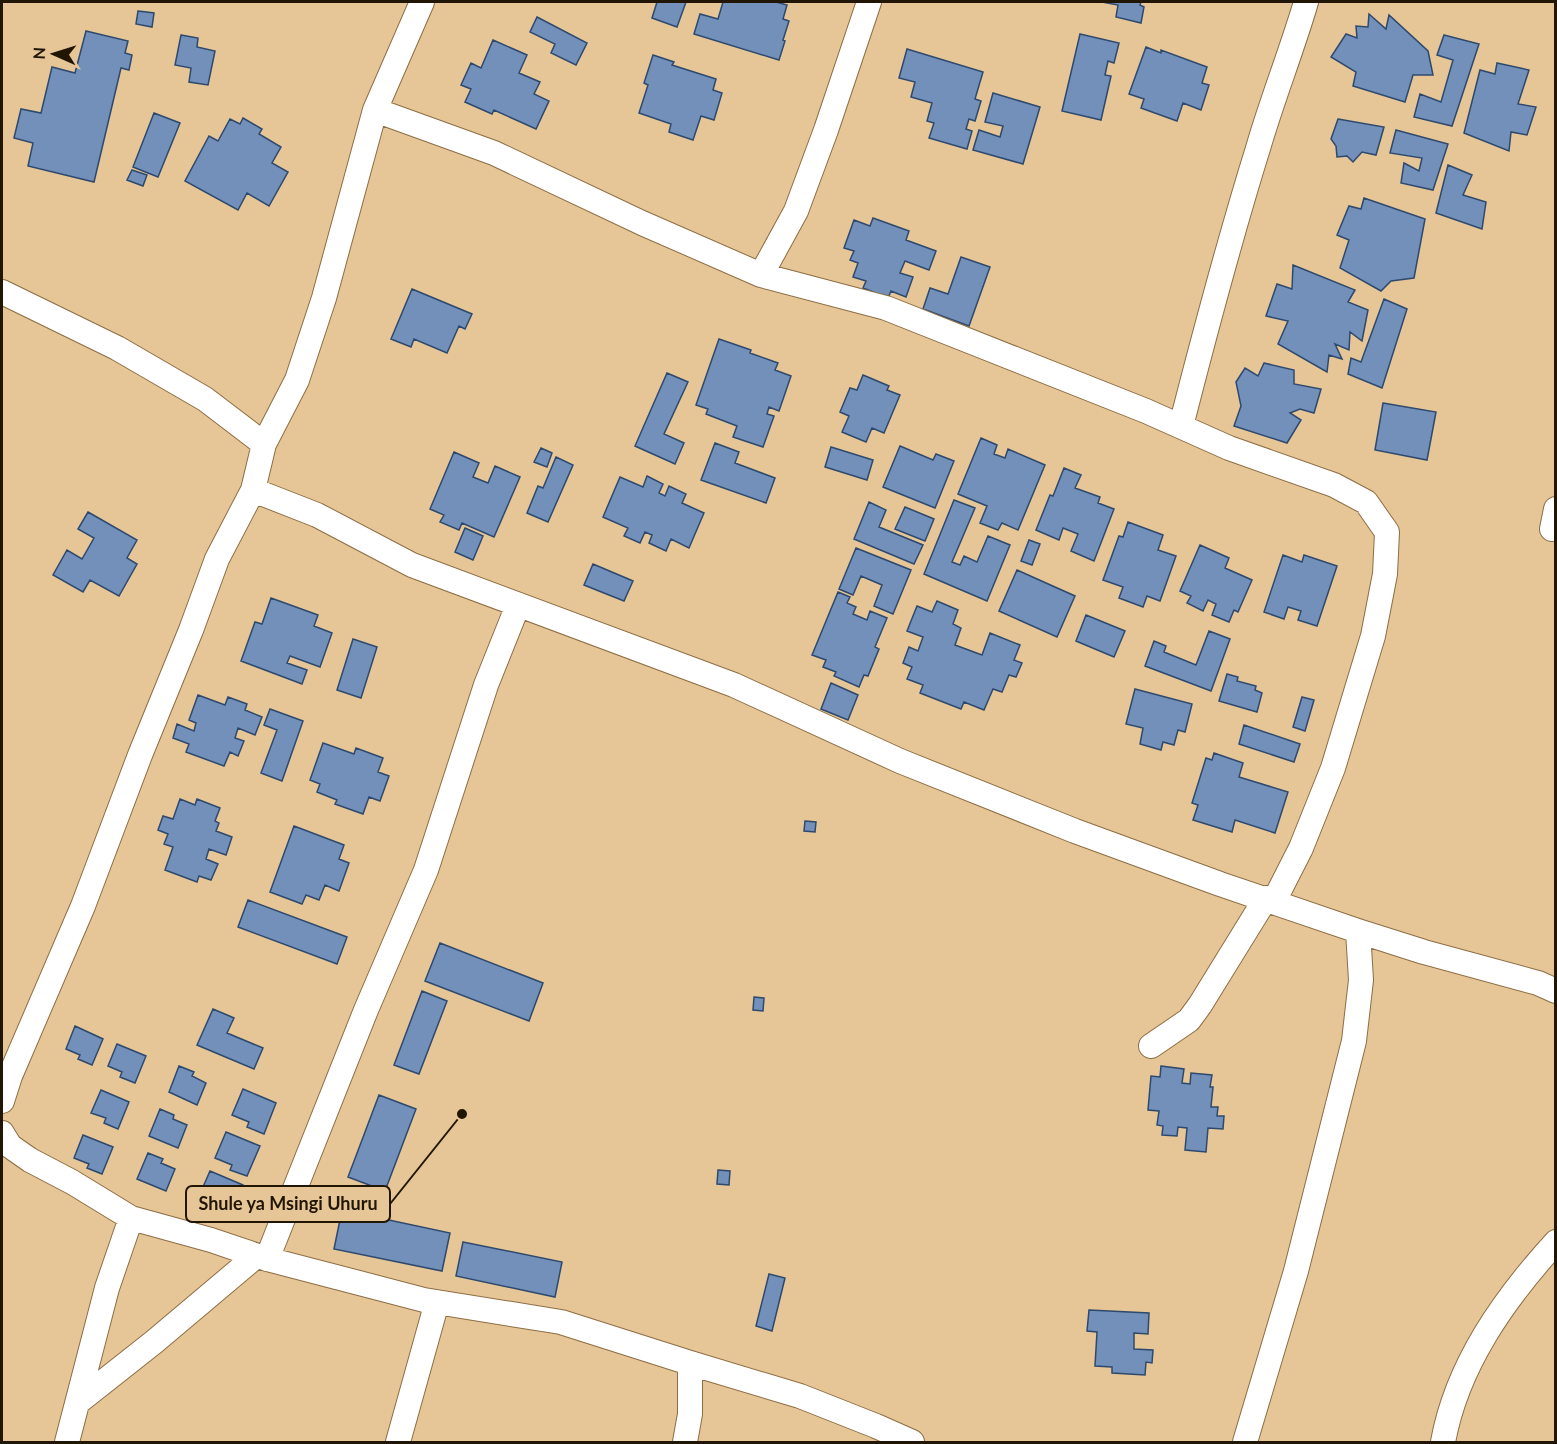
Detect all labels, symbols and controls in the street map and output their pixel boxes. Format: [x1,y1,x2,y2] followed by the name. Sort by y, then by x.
[24,24,84,84] north arrow
[29,47,48,60] text: N
[186,1186,390,1222] callout: Shule ya Msingi Uhuru
[198,1192,378,1214] text: Shule ya Msingi Uhuru

